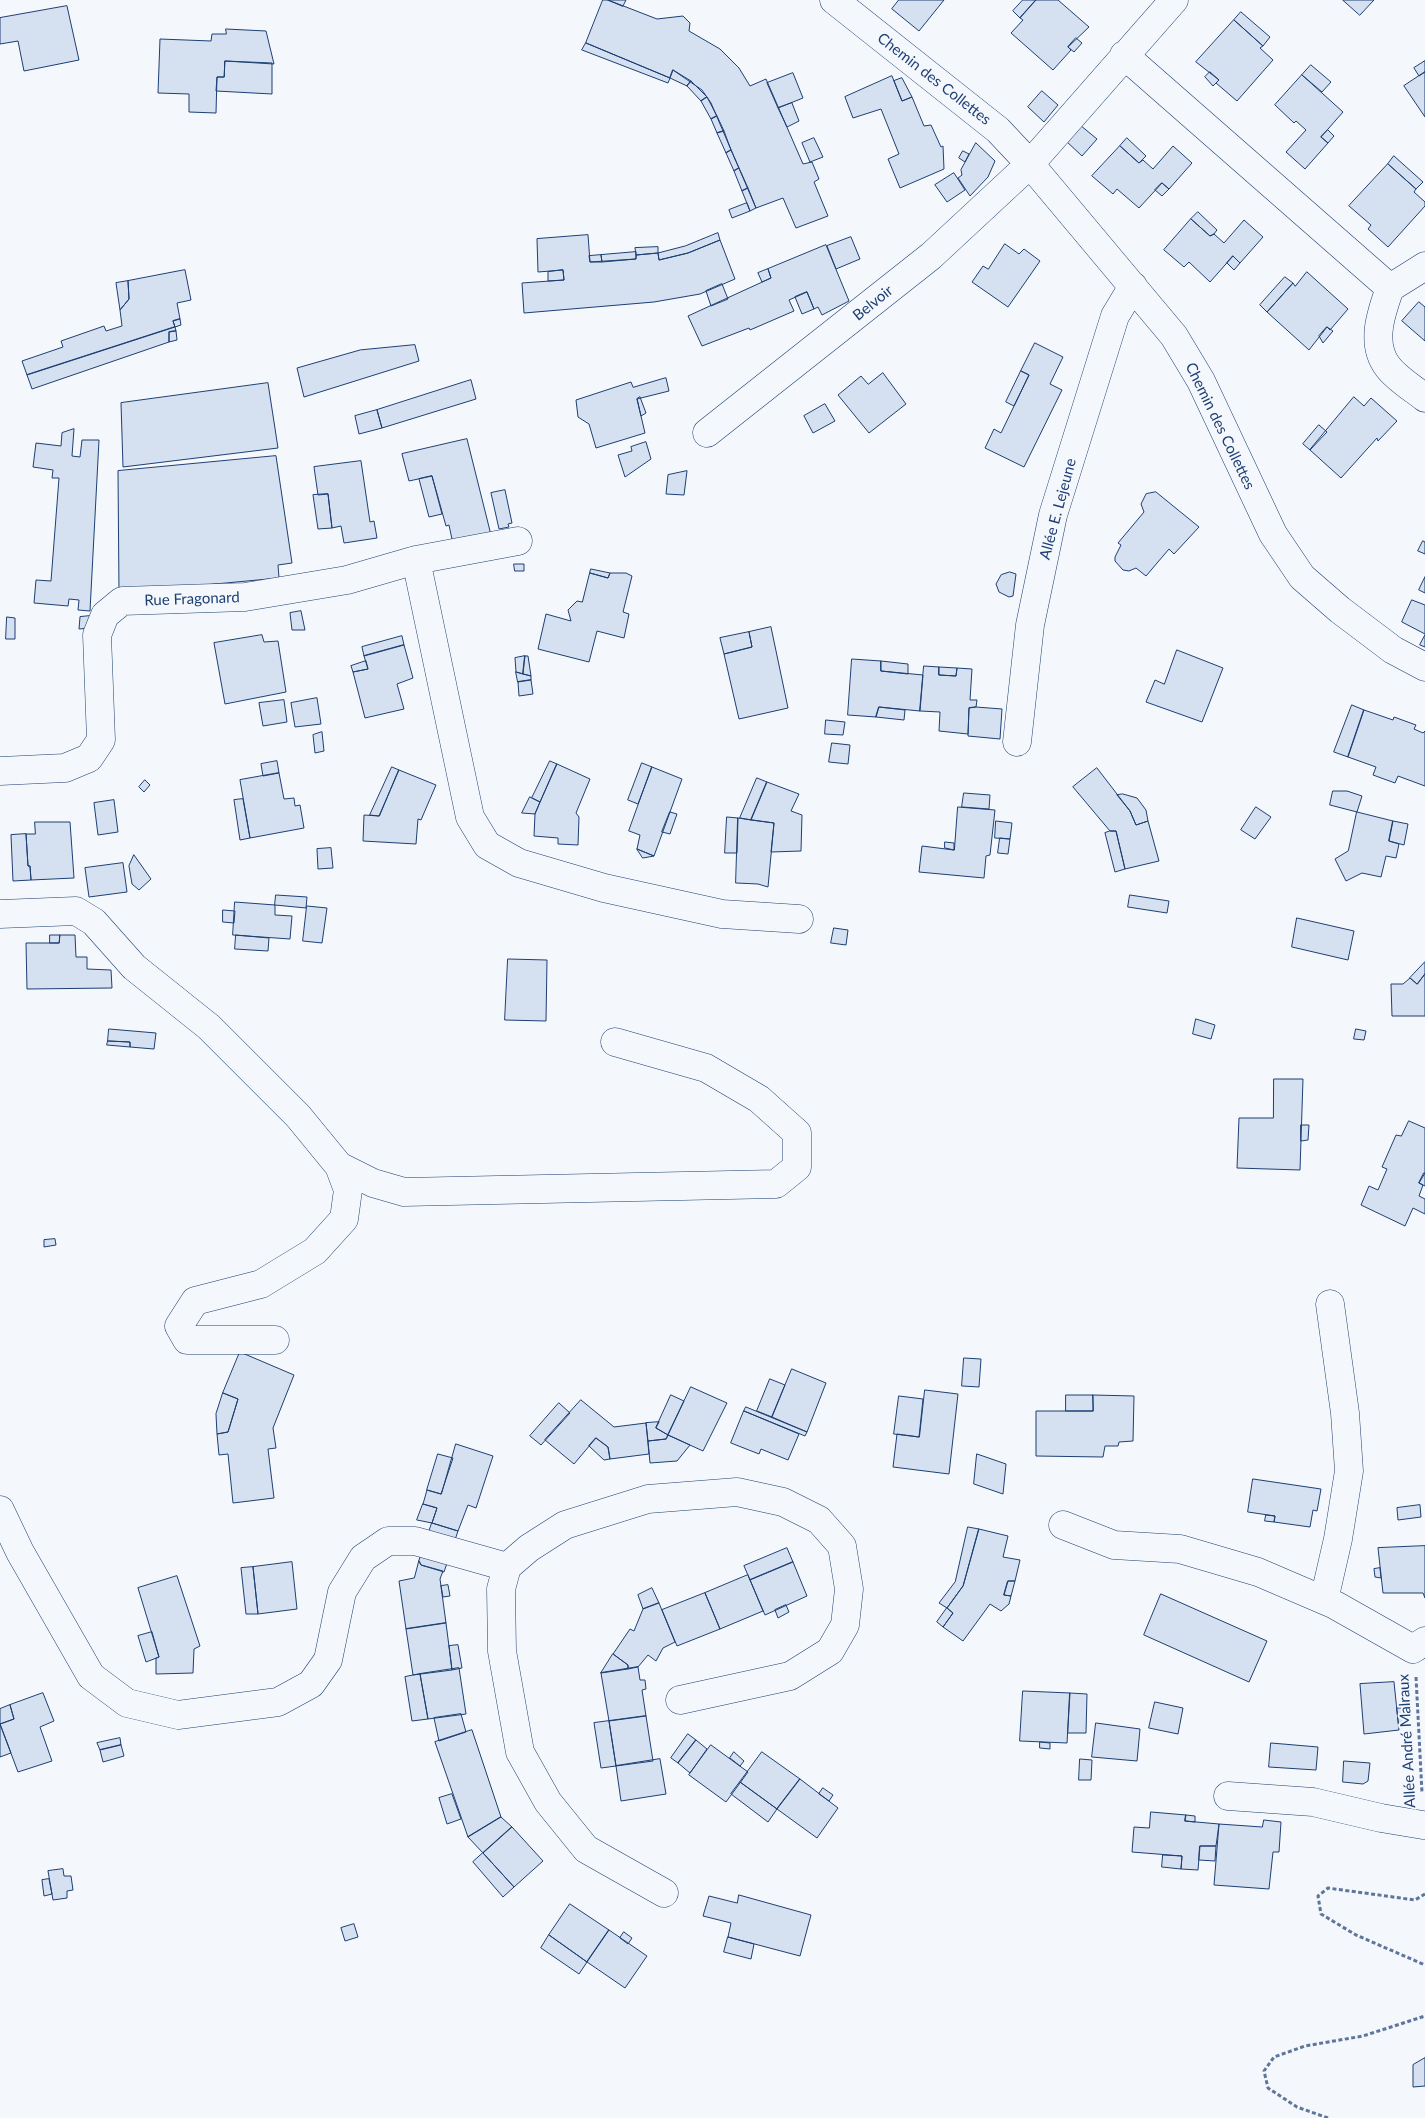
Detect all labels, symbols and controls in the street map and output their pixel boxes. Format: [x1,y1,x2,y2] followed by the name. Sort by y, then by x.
[874,29,994,129] street label: Chemin des Collettes
[849,281,897,325] street label: Belvoir
[1181,360,1259,492] street label: Chemin des Collettes
[1036,456,1080,562] street label: Allée E. Lejeune
[144,588,240,610] street label: Rue Fragonard
[1395,1674,1419,1808] street label: Allée André Malraux

